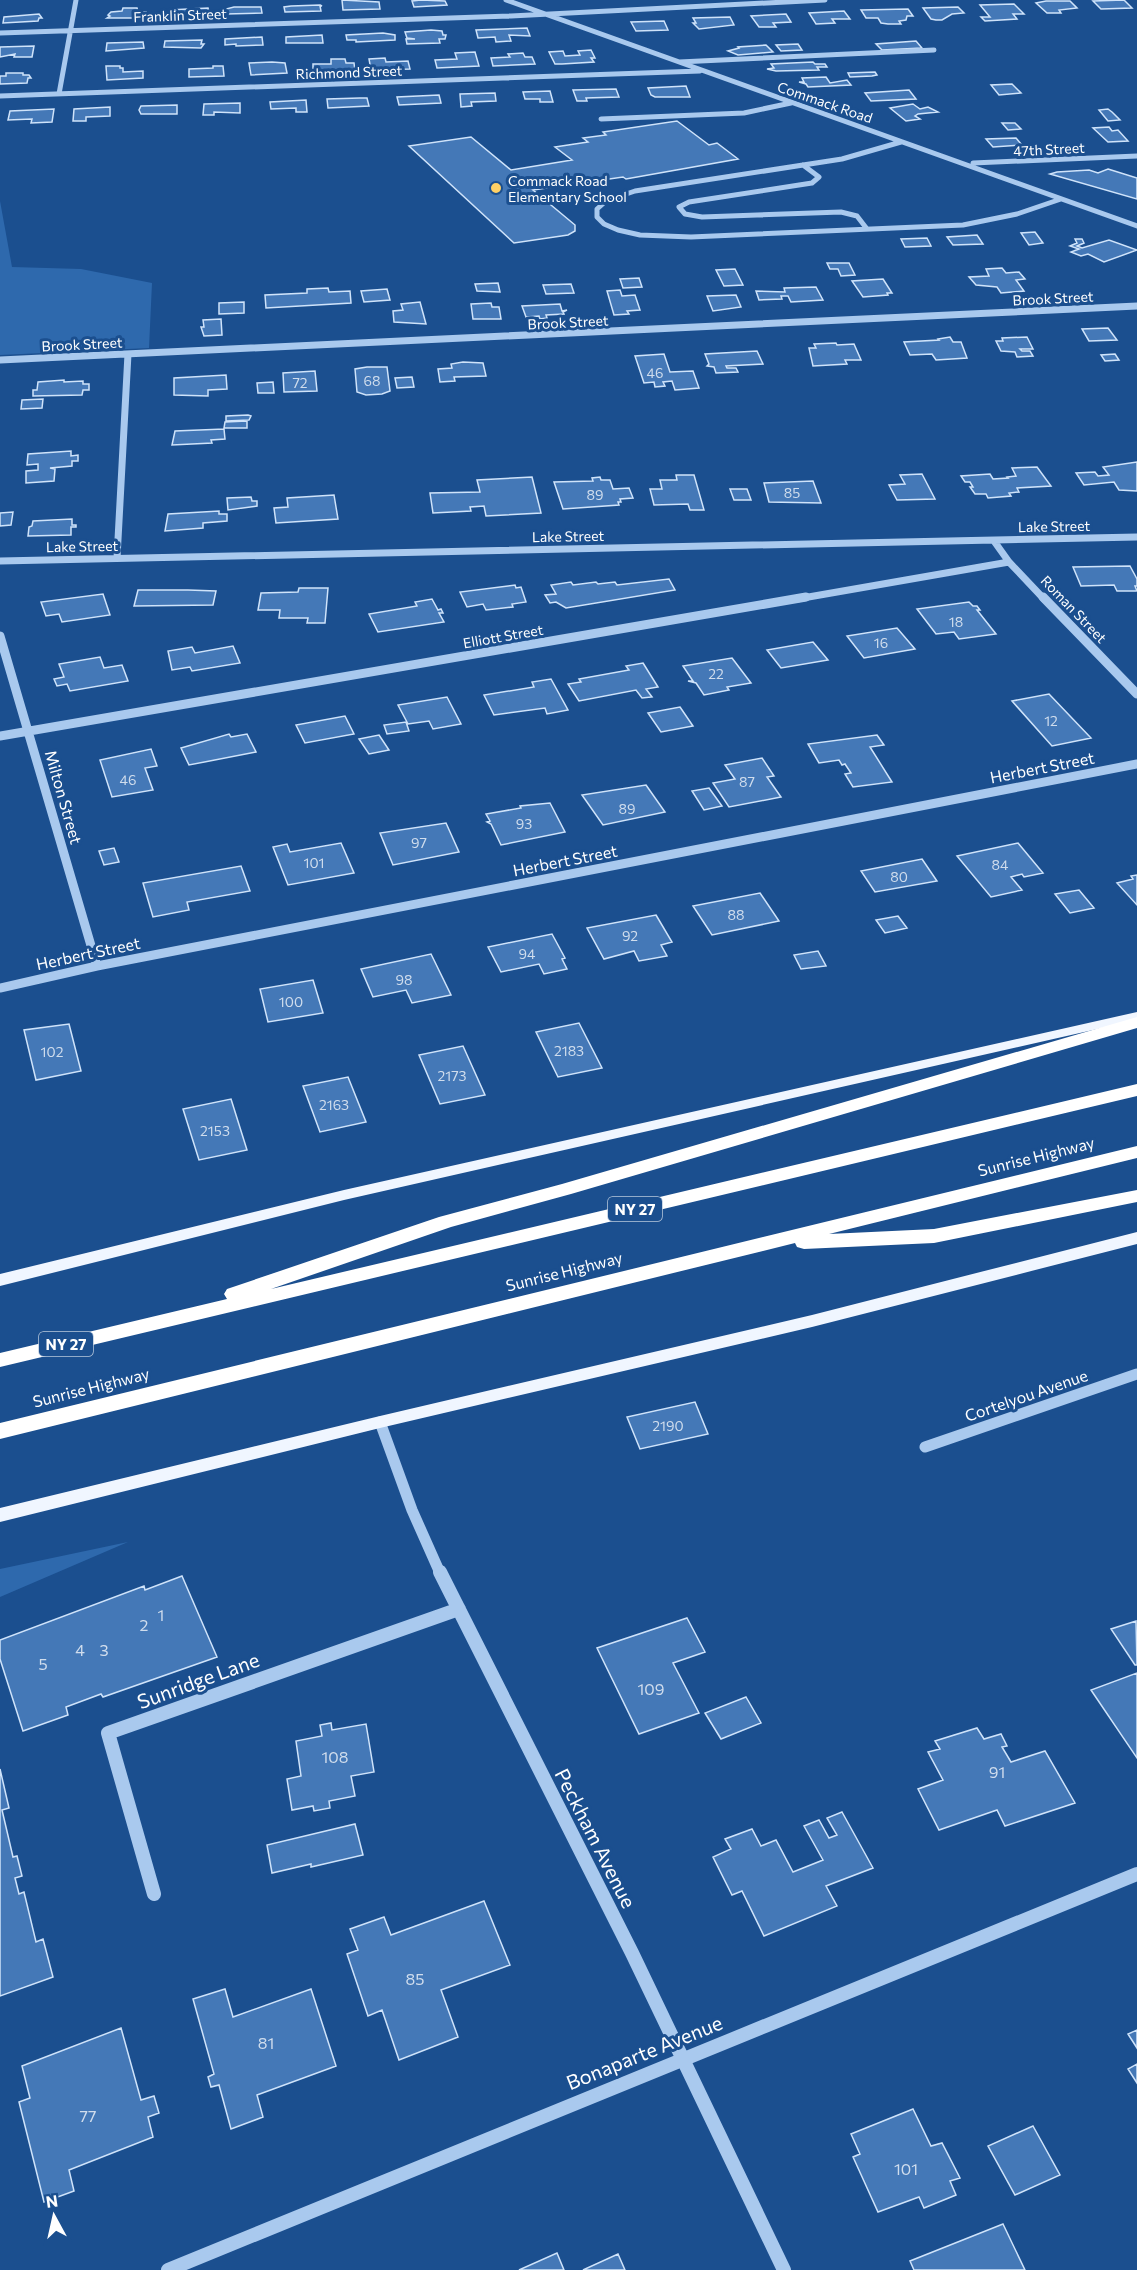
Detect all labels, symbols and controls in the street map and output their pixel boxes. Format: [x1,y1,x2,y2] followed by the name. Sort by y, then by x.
[133,5,227,25] street label: Franklin Street
[295,62,403,82] street label: Richmond Street
[775,78,875,126] street label: Commack Road
[1013,139,1085,159] street label: 47th Street
[508,172,627,205] place label: Commack Road Elementary School
[489,181,503,195] marker: Commack Road Elementary School
[1012,287,1094,309] street label: Brook Street
[527,311,609,333] street label: Brook Street
[41,333,123,355] street label: Brook Street
[647,364,663,381] house number: 46
[364,372,381,389] house number: 68
[292,374,308,391] house number: 72
[784,484,800,501] house number: 85
[587,486,604,503] house number: 89
[1018,517,1091,535] street label: Lake Street
[532,527,605,545] street label: Lake Street
[46,537,119,555] street label: Lake Street
[1038,572,1111,646] street label: Roman Street
[949,613,963,630] house number: 18
[462,621,545,651] street label: Elliott Street
[874,634,888,651] house number: 16
[708,665,724,682] house number: 22
[1044,712,1058,729] house number: 12
[988,747,1096,786] street label: Herbert Street
[42,748,87,847] street label: Milton Street
[120,771,136,788] house number: 46
[739,773,755,790] house number: 87
[619,800,636,817] house number: 89
[516,815,532,832] house number: 93
[411,834,427,851] house number: 97
[511,840,619,879] street label: Herbert Street
[303,854,325,871] house number: 101
[992,856,1009,873] house number: 84
[890,868,908,885] house number: 80
[728,906,745,923] house number: 88
[622,927,638,944] house number: 92
[34,933,142,973] street label: Herbert Street
[519,945,536,962] house number: 94
[396,971,413,988] house number: 98
[279,993,303,1010] house number: 100
[554,1042,584,1059] house number: 2183
[41,1043,64,1060] house number: 102
[437,1067,467,1084] house number: 2173
[319,1096,349,1113] house number: 2163
[200,1122,230,1139] house number: 2153
[976,1132,1096,1180] street label: Sunrise Highway
[608,1197,662,1221] road number: NY 27
[504,1247,624,1295] street label: Sunrise Highway
[39,1332,93,1356] road number: NY 27
[31,1363,151,1411] street label: Sunrise Highway
[962,1365,1090,1425] street label: Cortelyou Avenue
[652,1417,684,1434] house number: 2190
[158,1605,164,1624] house number: 1
[140,1615,149,1634] house number: 2
[75,1640,85,1659] house number: 4
[99,1640,109,1659] house number: 3
[134,1647,262,1713] street label: Sunridge Lane
[38,1654,48,1673] house number: 5
[638,1679,665,1698] house number: 109
[322,1747,349,1766] house number: 108
[989,1762,1005,1781] house number: 91
[550,1764,642,1912] street label: Peckham Avenue
[406,1969,424,1988] house number: 85
[562,2010,726,2094] street label: Bonaparte Avenue
[258,2033,274,2052] house number: 81
[80,2106,96,2125] house number: 77
[894,2159,918,2178] house number: 101
[24,2186,84,2246] north arrow
[45,2190,59,2211] text: N

